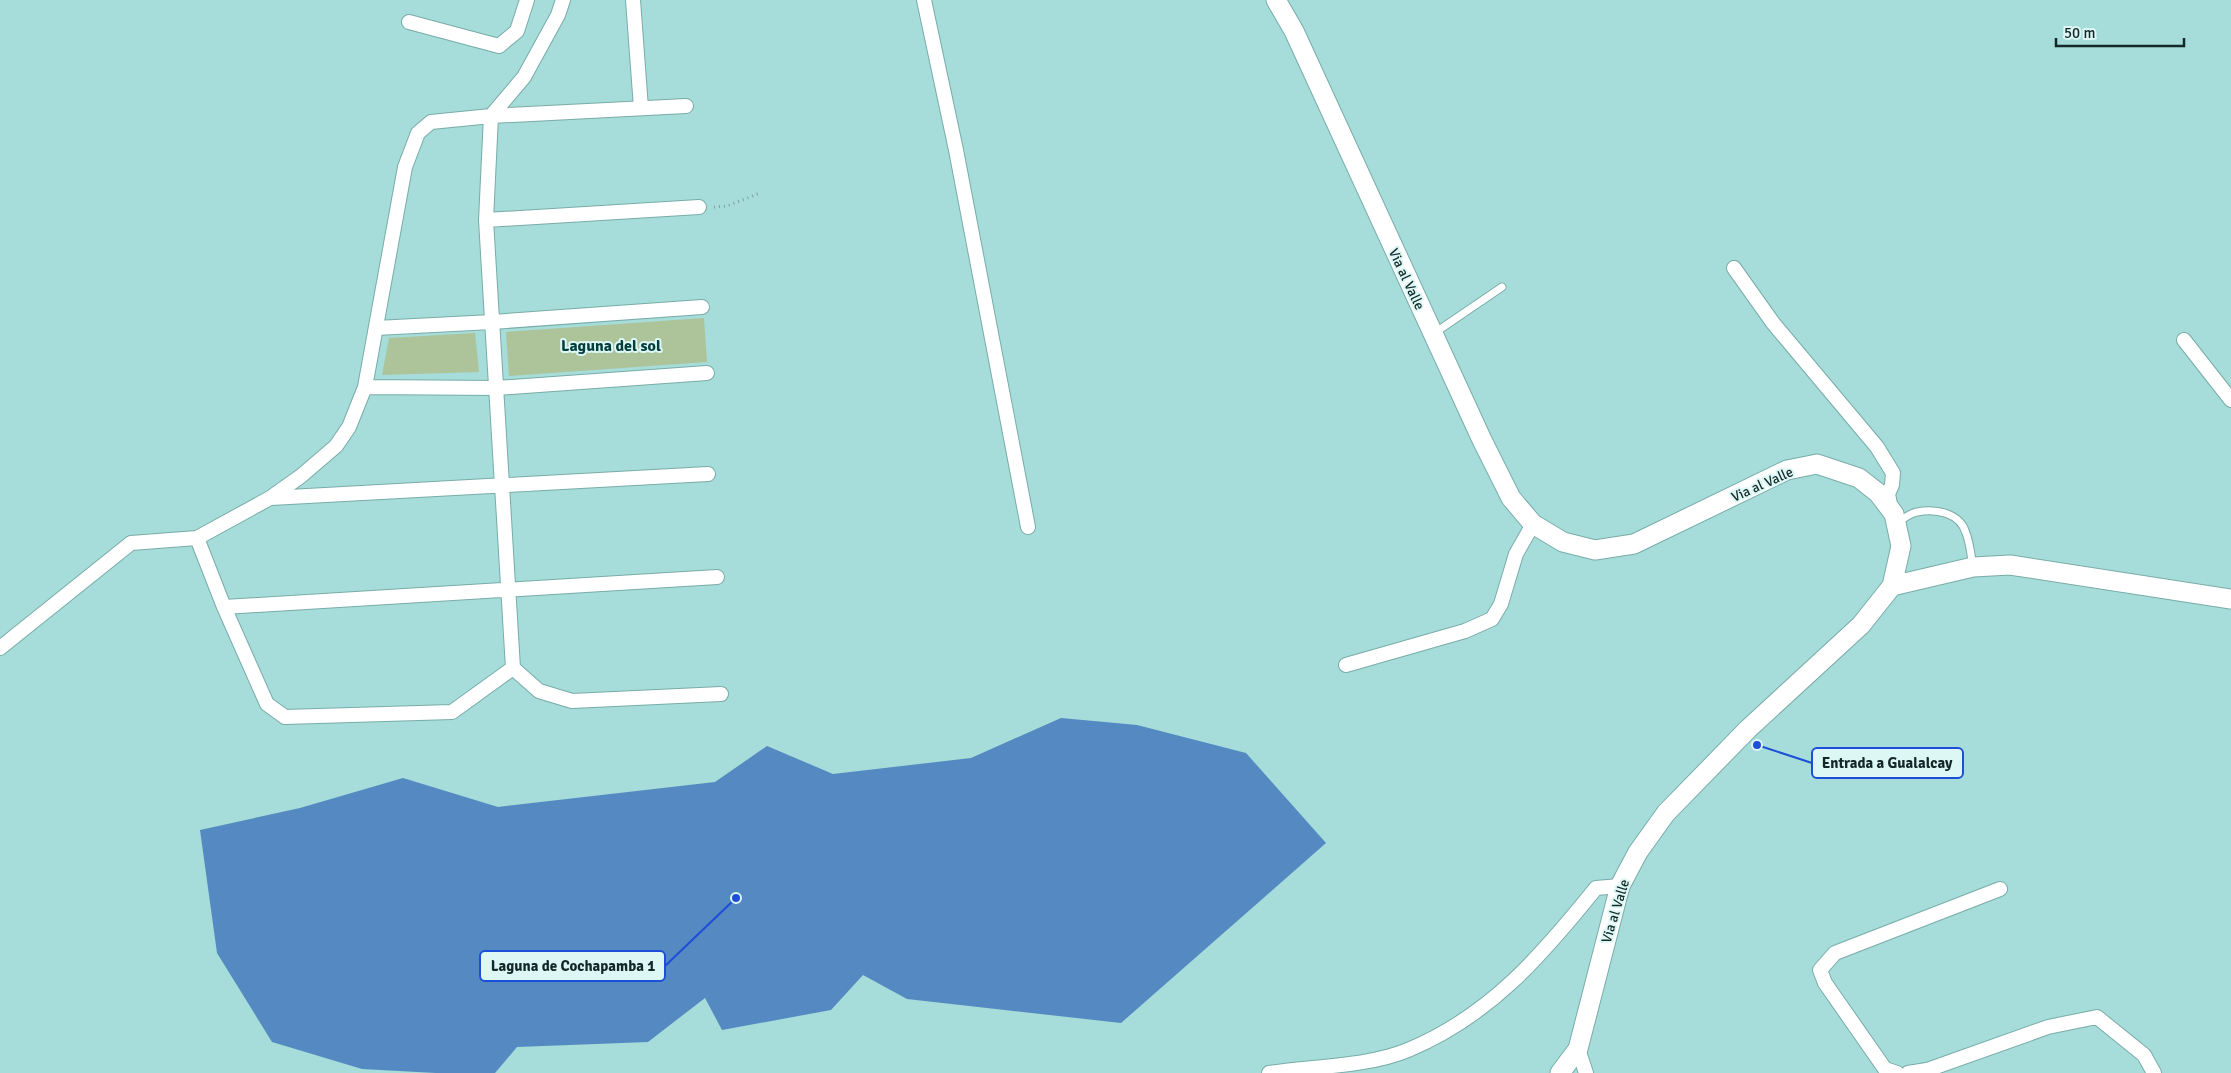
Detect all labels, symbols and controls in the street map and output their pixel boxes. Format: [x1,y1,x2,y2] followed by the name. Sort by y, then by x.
[2056,15,2184,47] scale bar
[2064,24,2095,42] text: 50 m
[1385,246,1428,313] street label: Via al Valle
[561,336,661,356] district label: Laguna del sol
[1729,463,1796,506] street label: Via al Valle
[1812,748,1963,778] callout: Entrada a Gualalcay
[1822,754,1953,772] text: Entrada a Gualalcay
[1598,877,1633,945] street label: Via al Valle
[480,951,665,981] callout: Laguna de Cochapamba 1
[491,957,655,975] text: Laguna de Cochapamba 1

